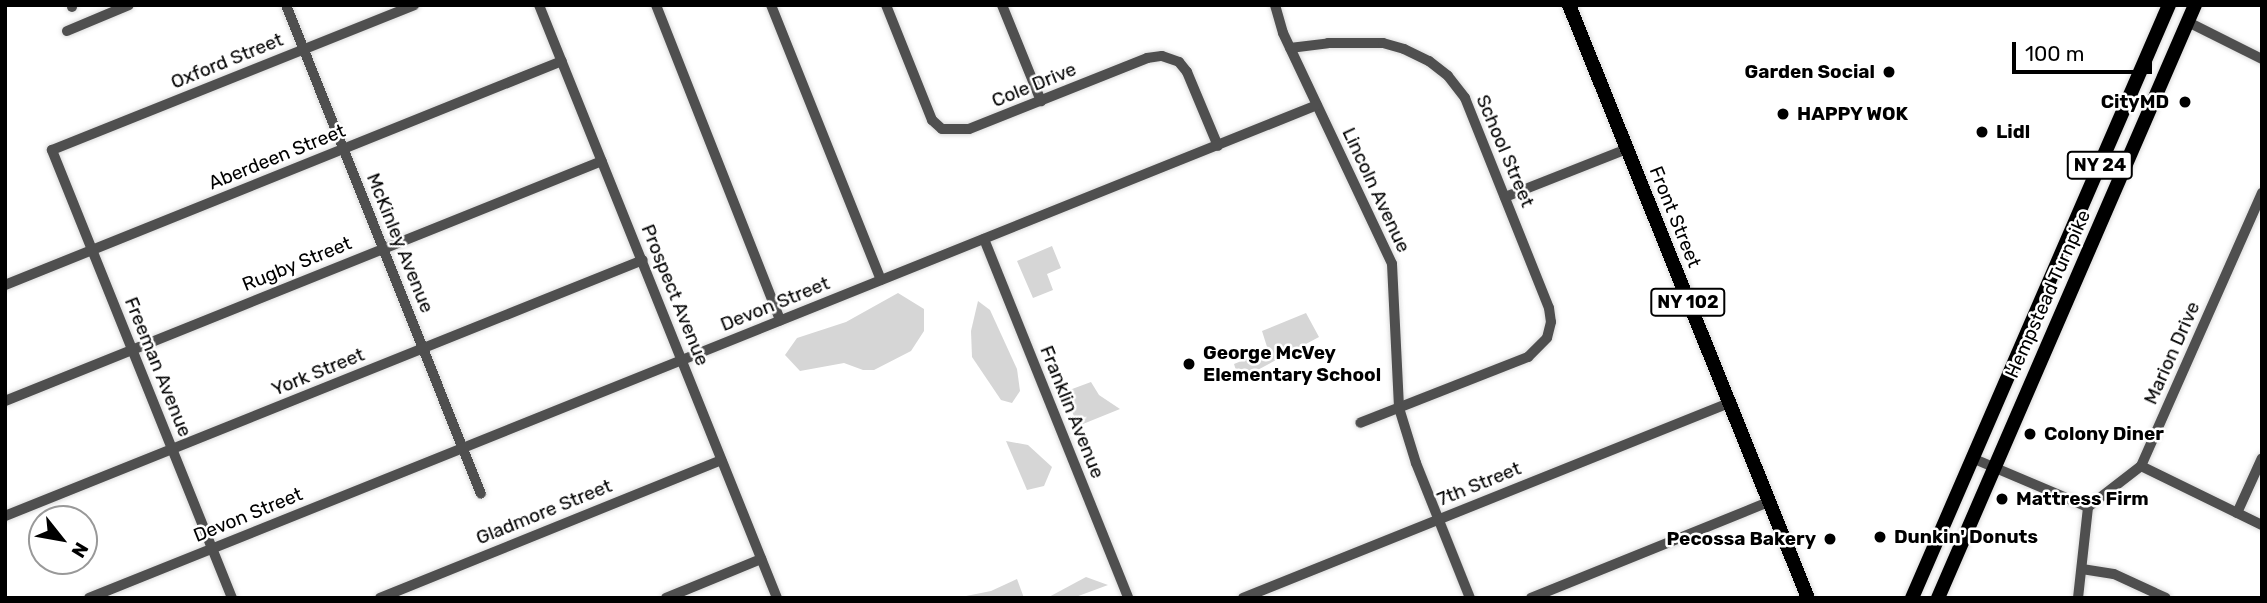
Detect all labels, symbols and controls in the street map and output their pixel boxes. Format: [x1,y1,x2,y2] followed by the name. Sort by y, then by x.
[168,28,286,94] street label: Oxford Street
[2015,28,2155,72] scale bar
[2025,41,2084,66] text: 100 m
[988,58,1080,112] street label: Cole Drive
[1745,61,1875,83] place label: Garden Social
[1881,64,1897,80] marker: Garden Social
[1471,91,1539,211] street label: School Street
[2101,91,2169,113] place label: CityMD
[2175,92,2195,112] marker: CityMD
[1797,103,1909,125] place label: HAPPY WOK
[1775,106,1791,122] marker: HAPPY WOK
[205,119,349,195] street label: Aberdeen Street
[1996,121,2030,143] place label: Lidl
[1337,124,1415,256] street label: Lincoln Avenue
[1974,124,1990,140] marker: Lidl
[2065,150,2135,180] road number: NY 24
[1644,163,1706,271] street label: Front Street
[361,169,439,317] street label: McKinley Avenue
[2001,206,2095,382] street label: Hempstead Turnpike
[636,221,714,369] street label: Prospect Avenue
[239,232,355,296] street label: Rugby Street
[717,272,833,336] street label: Devon Street
[1650,288,1726,316] road number: NY 102
[119,294,197,440] street label: Freeman Avenue
[2139,298,2205,408] street label: Marion Drive
[1035,342,1109,482] street label: Franklin Avenue
[1203,342,1382,386] place label: George McVey Elementary School
[268,343,368,401] street label: York Street
[1181,356,1197,372] marker: George McVey Elementary School
[2044,423,2164,445] place label: Colony Diner
[2022,426,2038,442] marker: Colony Diner
[1434,457,1524,511] street label: 7th Street
[473,474,615,550] street label: Gladmore Street
[190,483,306,547] street label: Devon Street
[2016,488,2149,510] place label: Mattress Firm
[1994,491,2010,507] marker: Mattress Firm
[28,505,98,575] north arrow
[1894,526,2038,548] place label: Dunkin' Donuts
[1666,528,1816,550] place label: Pecossa Bakery
[1872,529,1888,545] marker: Dunkin' Donuts
[1822,531,1838,547] marker: Pecossa Bakery
[66,538,93,562] text: N

